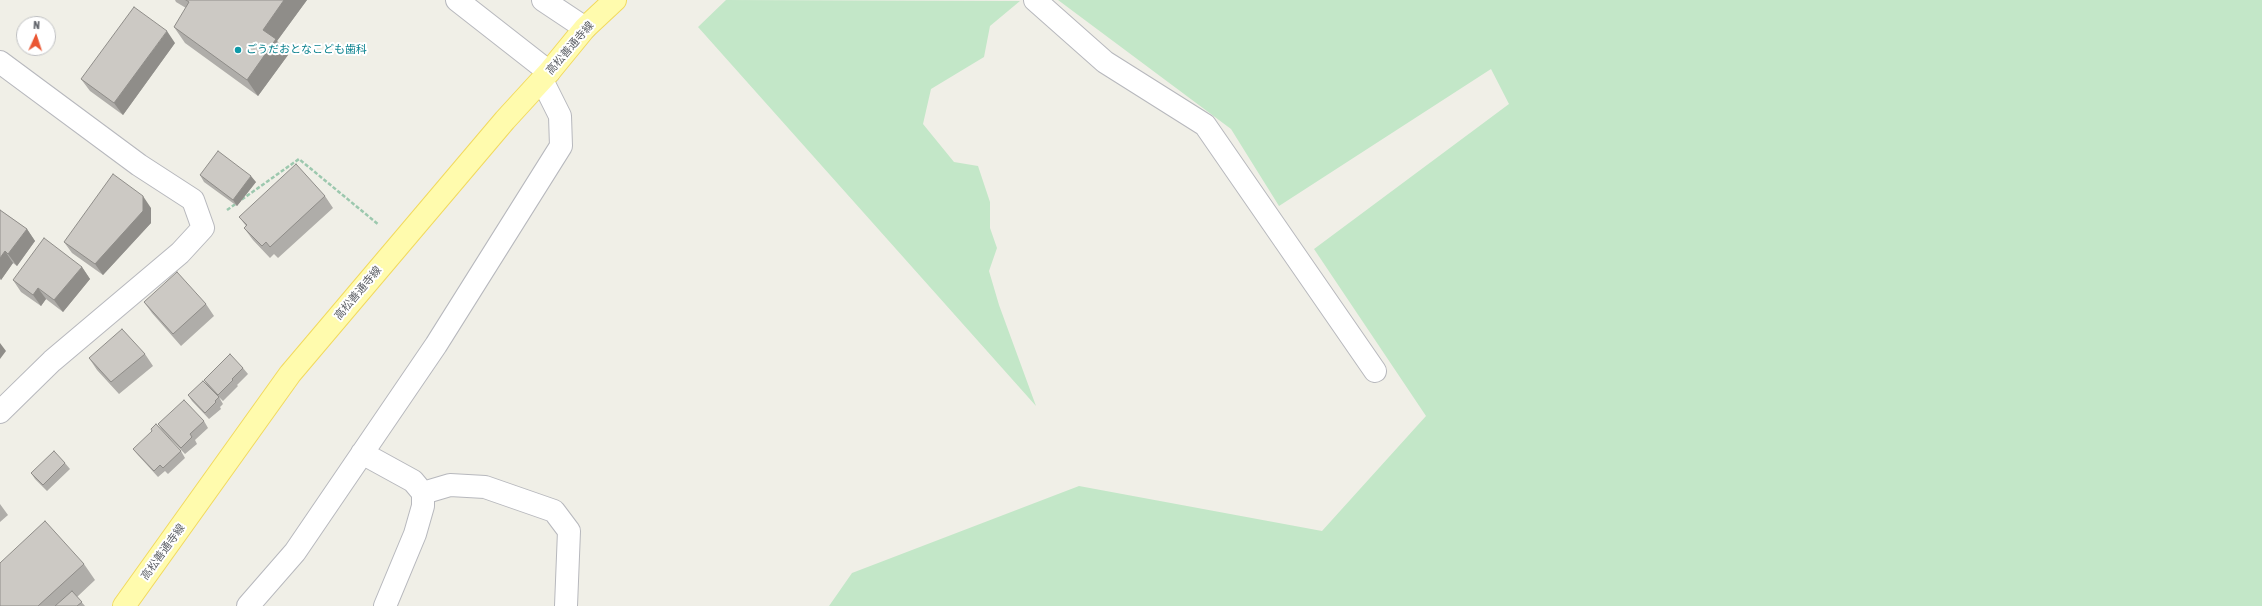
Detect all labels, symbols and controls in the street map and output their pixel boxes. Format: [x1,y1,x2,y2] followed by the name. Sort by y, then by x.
[16,16,56,56] north arrow
[33,19,40,31] text: N
[543,19,597,77] street label: 高松善通寺線
[246,43,367,57] place label: ごうだおとなこども歯科
[233,45,243,55] marker: ごうだおとなこども歯科
[332,263,384,323] street label: 高松善通寺線
[138,521,188,583] street label: 高松善通寺線

